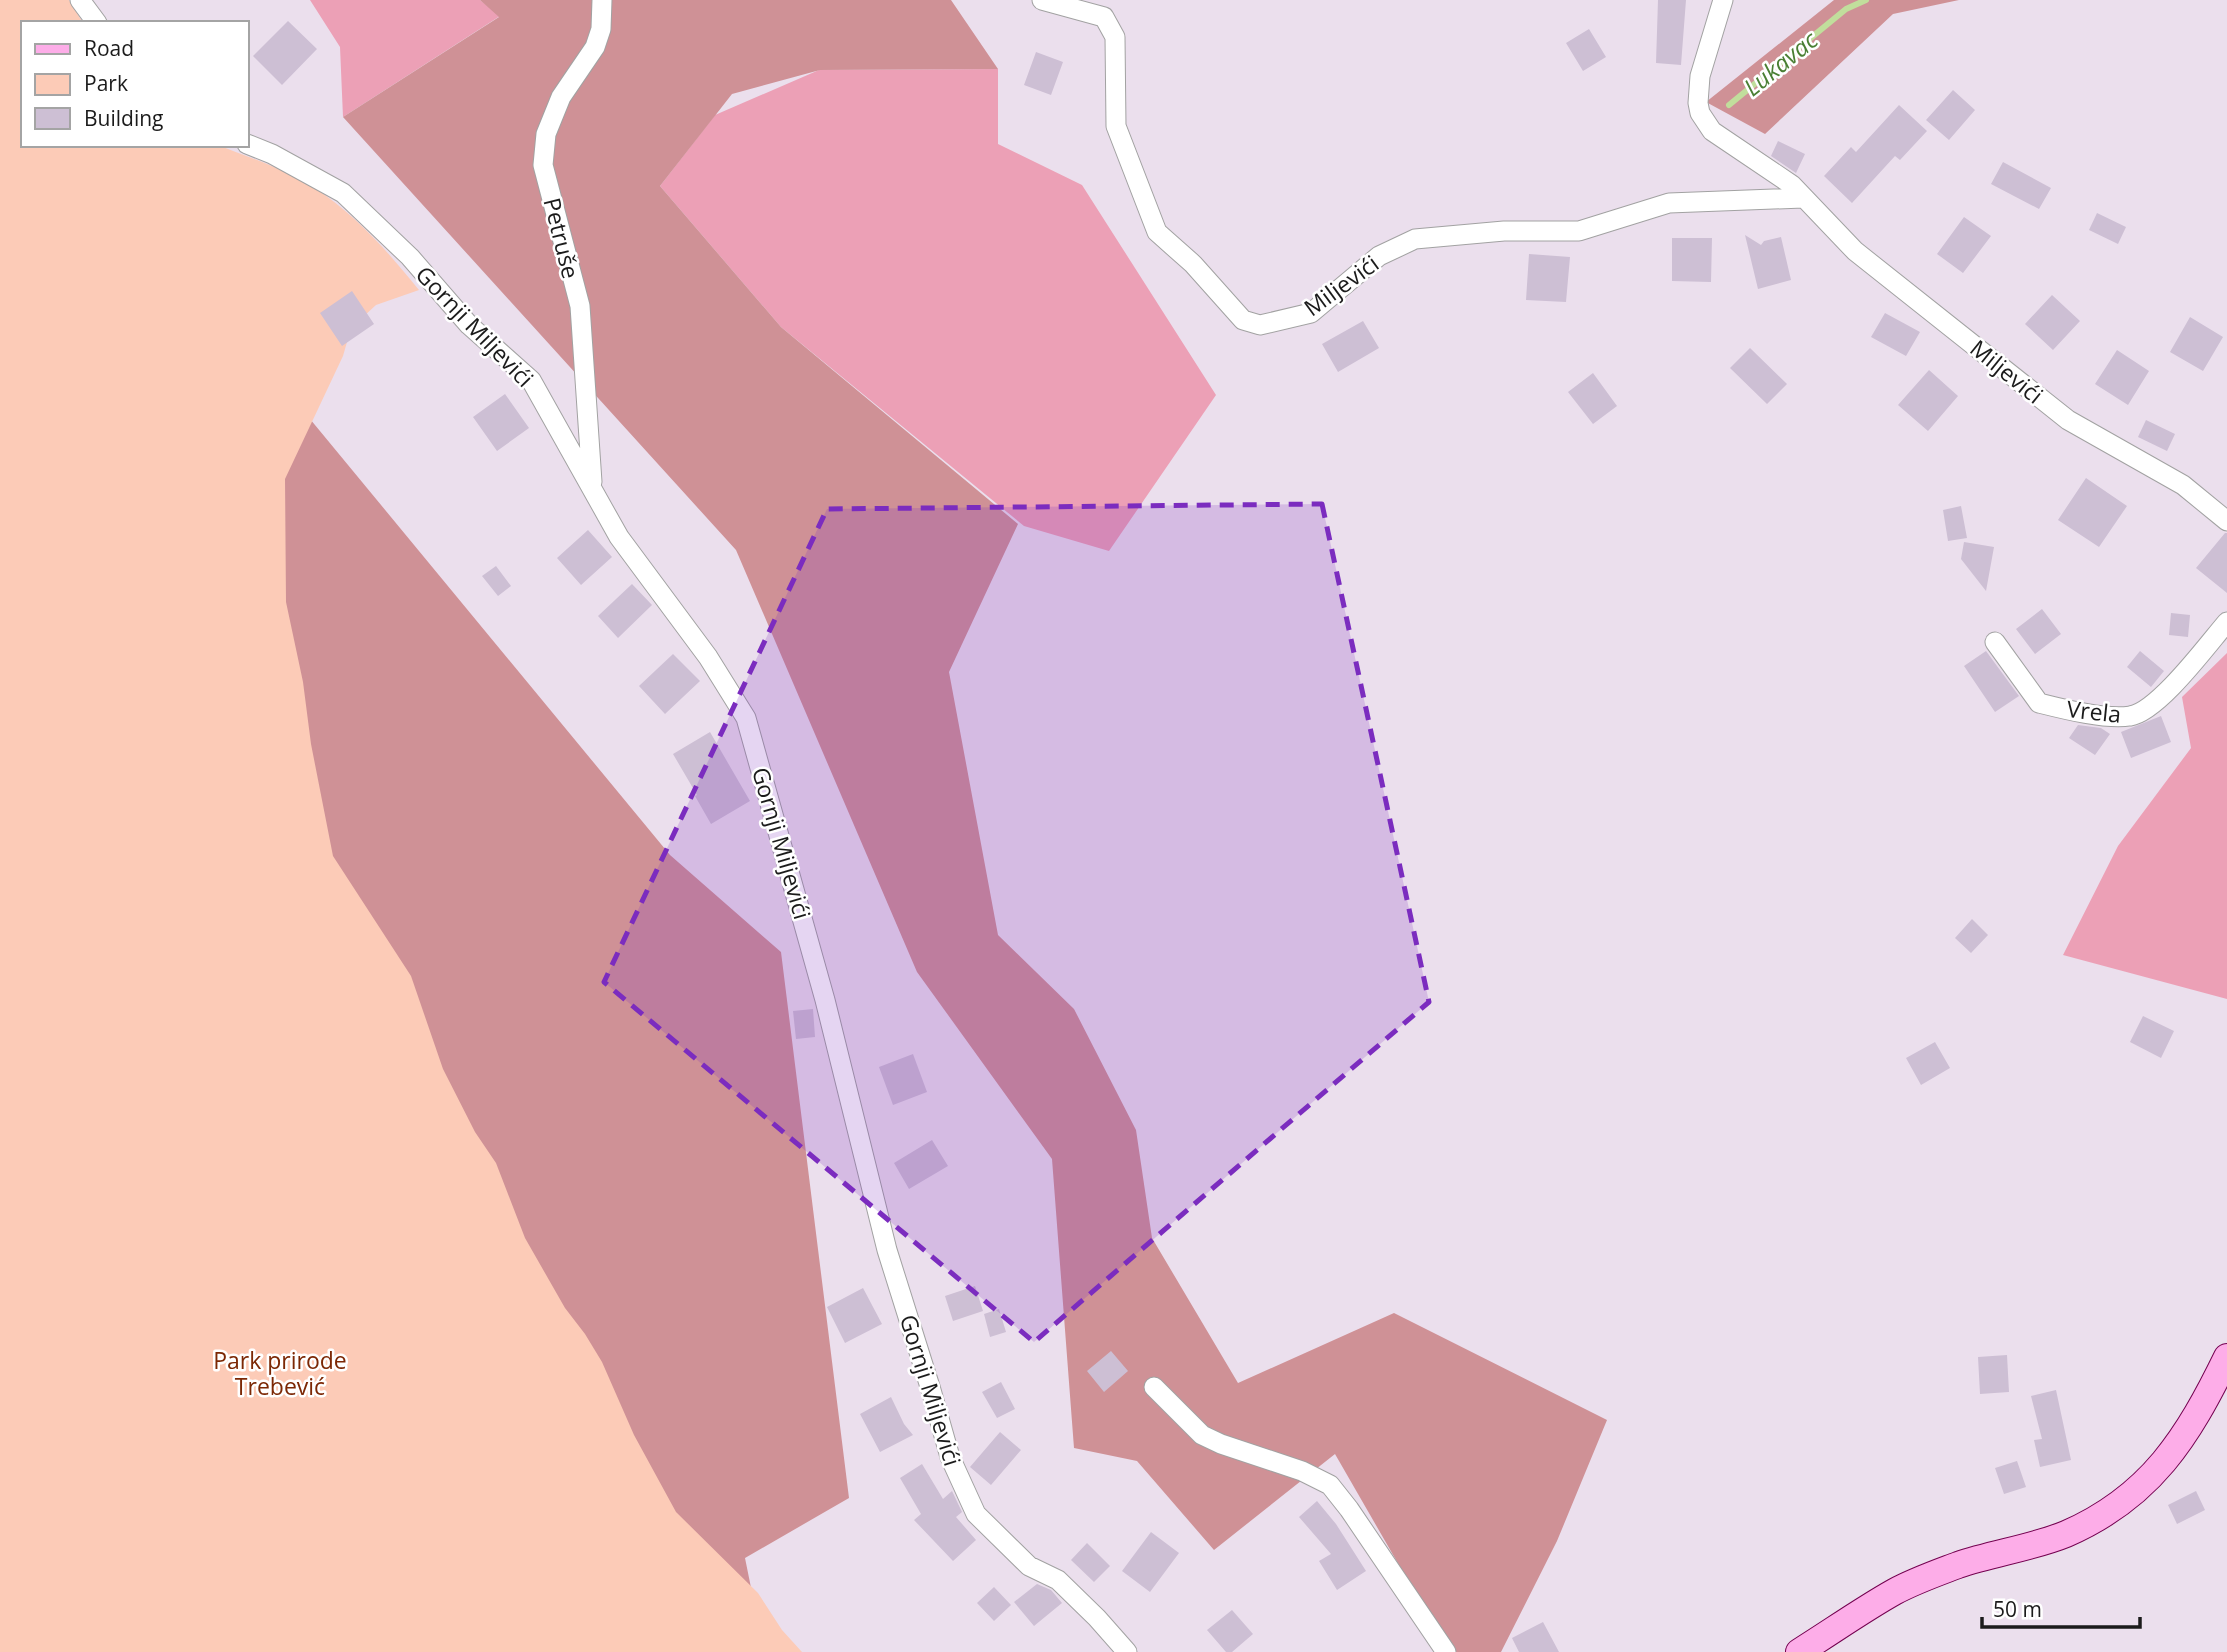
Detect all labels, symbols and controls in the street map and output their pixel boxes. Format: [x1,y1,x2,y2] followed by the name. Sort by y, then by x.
[21,21,248,147] legend
[1736,22,1825,103] water label: Lukavac
[84,34,134,62] text: Road
[84,69,128,97] text: Park
[84,104,163,132] text: Building
[537,194,587,282] street label: Petruše
[1297,247,1385,323] street label: Miljevići
[409,258,541,394] street label: Gornji Miljevići
[1964,332,2050,410] street label: Miljevići
[2065,692,2123,730] street label: Vrela
[745,763,819,923] street label: Gornji Miljevići
[893,1310,969,1470] street label: Gornji Miljevići
[213,1344,347,1402] park label: Park prirode Trebević
[1982,1586,2140,1630] scale bar
[1993,1595,2042,1623] text: 50 m

